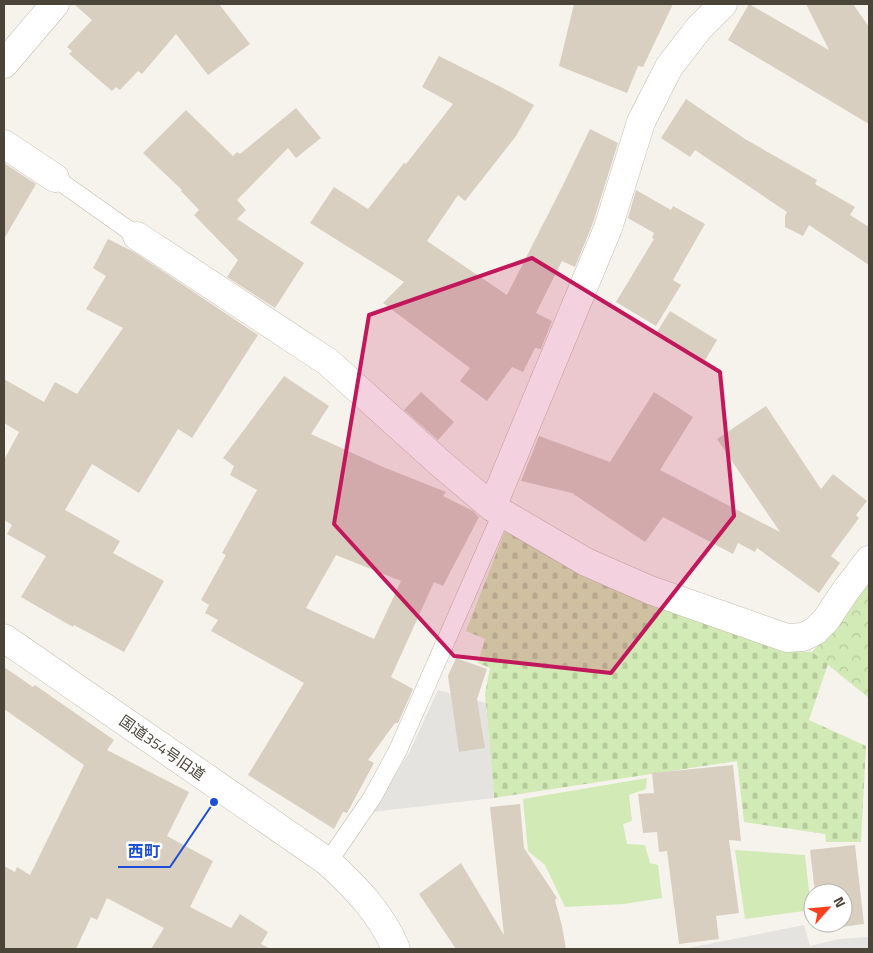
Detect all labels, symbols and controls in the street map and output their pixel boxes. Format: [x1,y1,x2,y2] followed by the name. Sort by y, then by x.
[115,709,210,786] street label: 国道354号旧道
[118,836,170,867] callout: 西町
[128,839,160,863] text: 西町
[803,883,853,933] north arrow
[828,893,852,911] text: N

